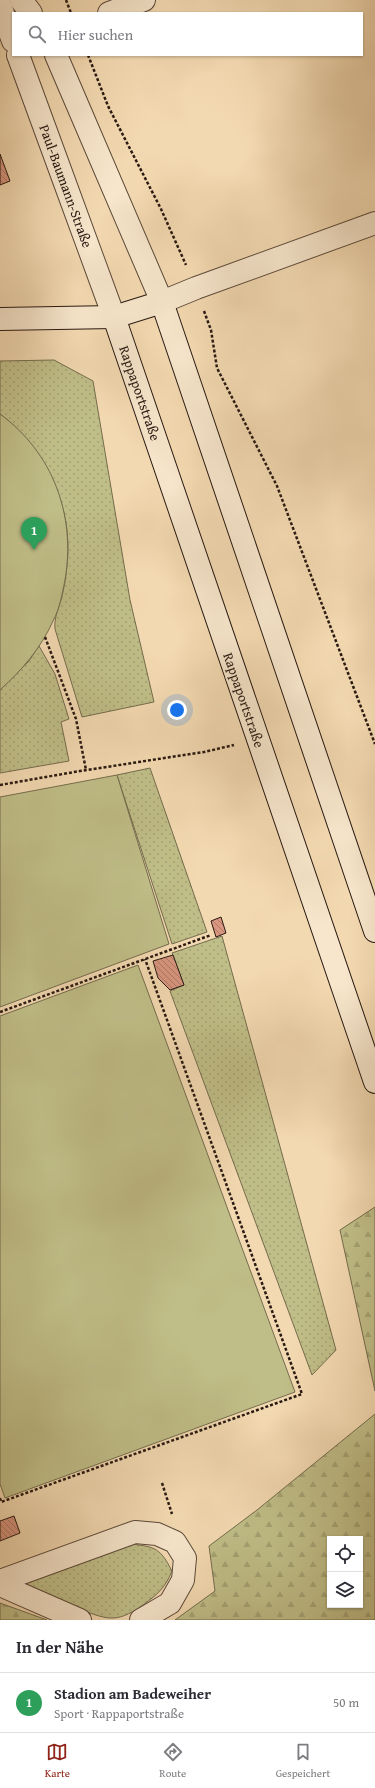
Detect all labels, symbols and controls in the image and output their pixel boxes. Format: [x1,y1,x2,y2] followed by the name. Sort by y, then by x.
[12,12,363,56] search box
[26,23,48,45] icon: search
[58,24,133,45] text: Hier suchen
[34,122,98,251] street label: Paul-Baumann-Straße
[114,343,166,444] street label: Rappaportstraße
[21,517,47,550] pin: 1
[218,650,270,751] street label: Rappaportstraße
[167,700,187,720] your location
[327,1536,363,1608] map controls
[327,1536,363,1572] button: locate
[327,1572,363,1608] button: layers
[16,1634,104,1659] text: In der Nähe
[54,1683,211,1704] text: Stadion am Badeweiher
[26,1693,32,1712] text: 1
[333,1693,359,1712] text: 50 m
[54,1704,184,1723] text: Sport · Rappaportstraße
[45,1741,70,1781] tab: Karte
[159,1741,186,1781] tab: Route
[276,1741,330,1781] tab: Gespeichert

